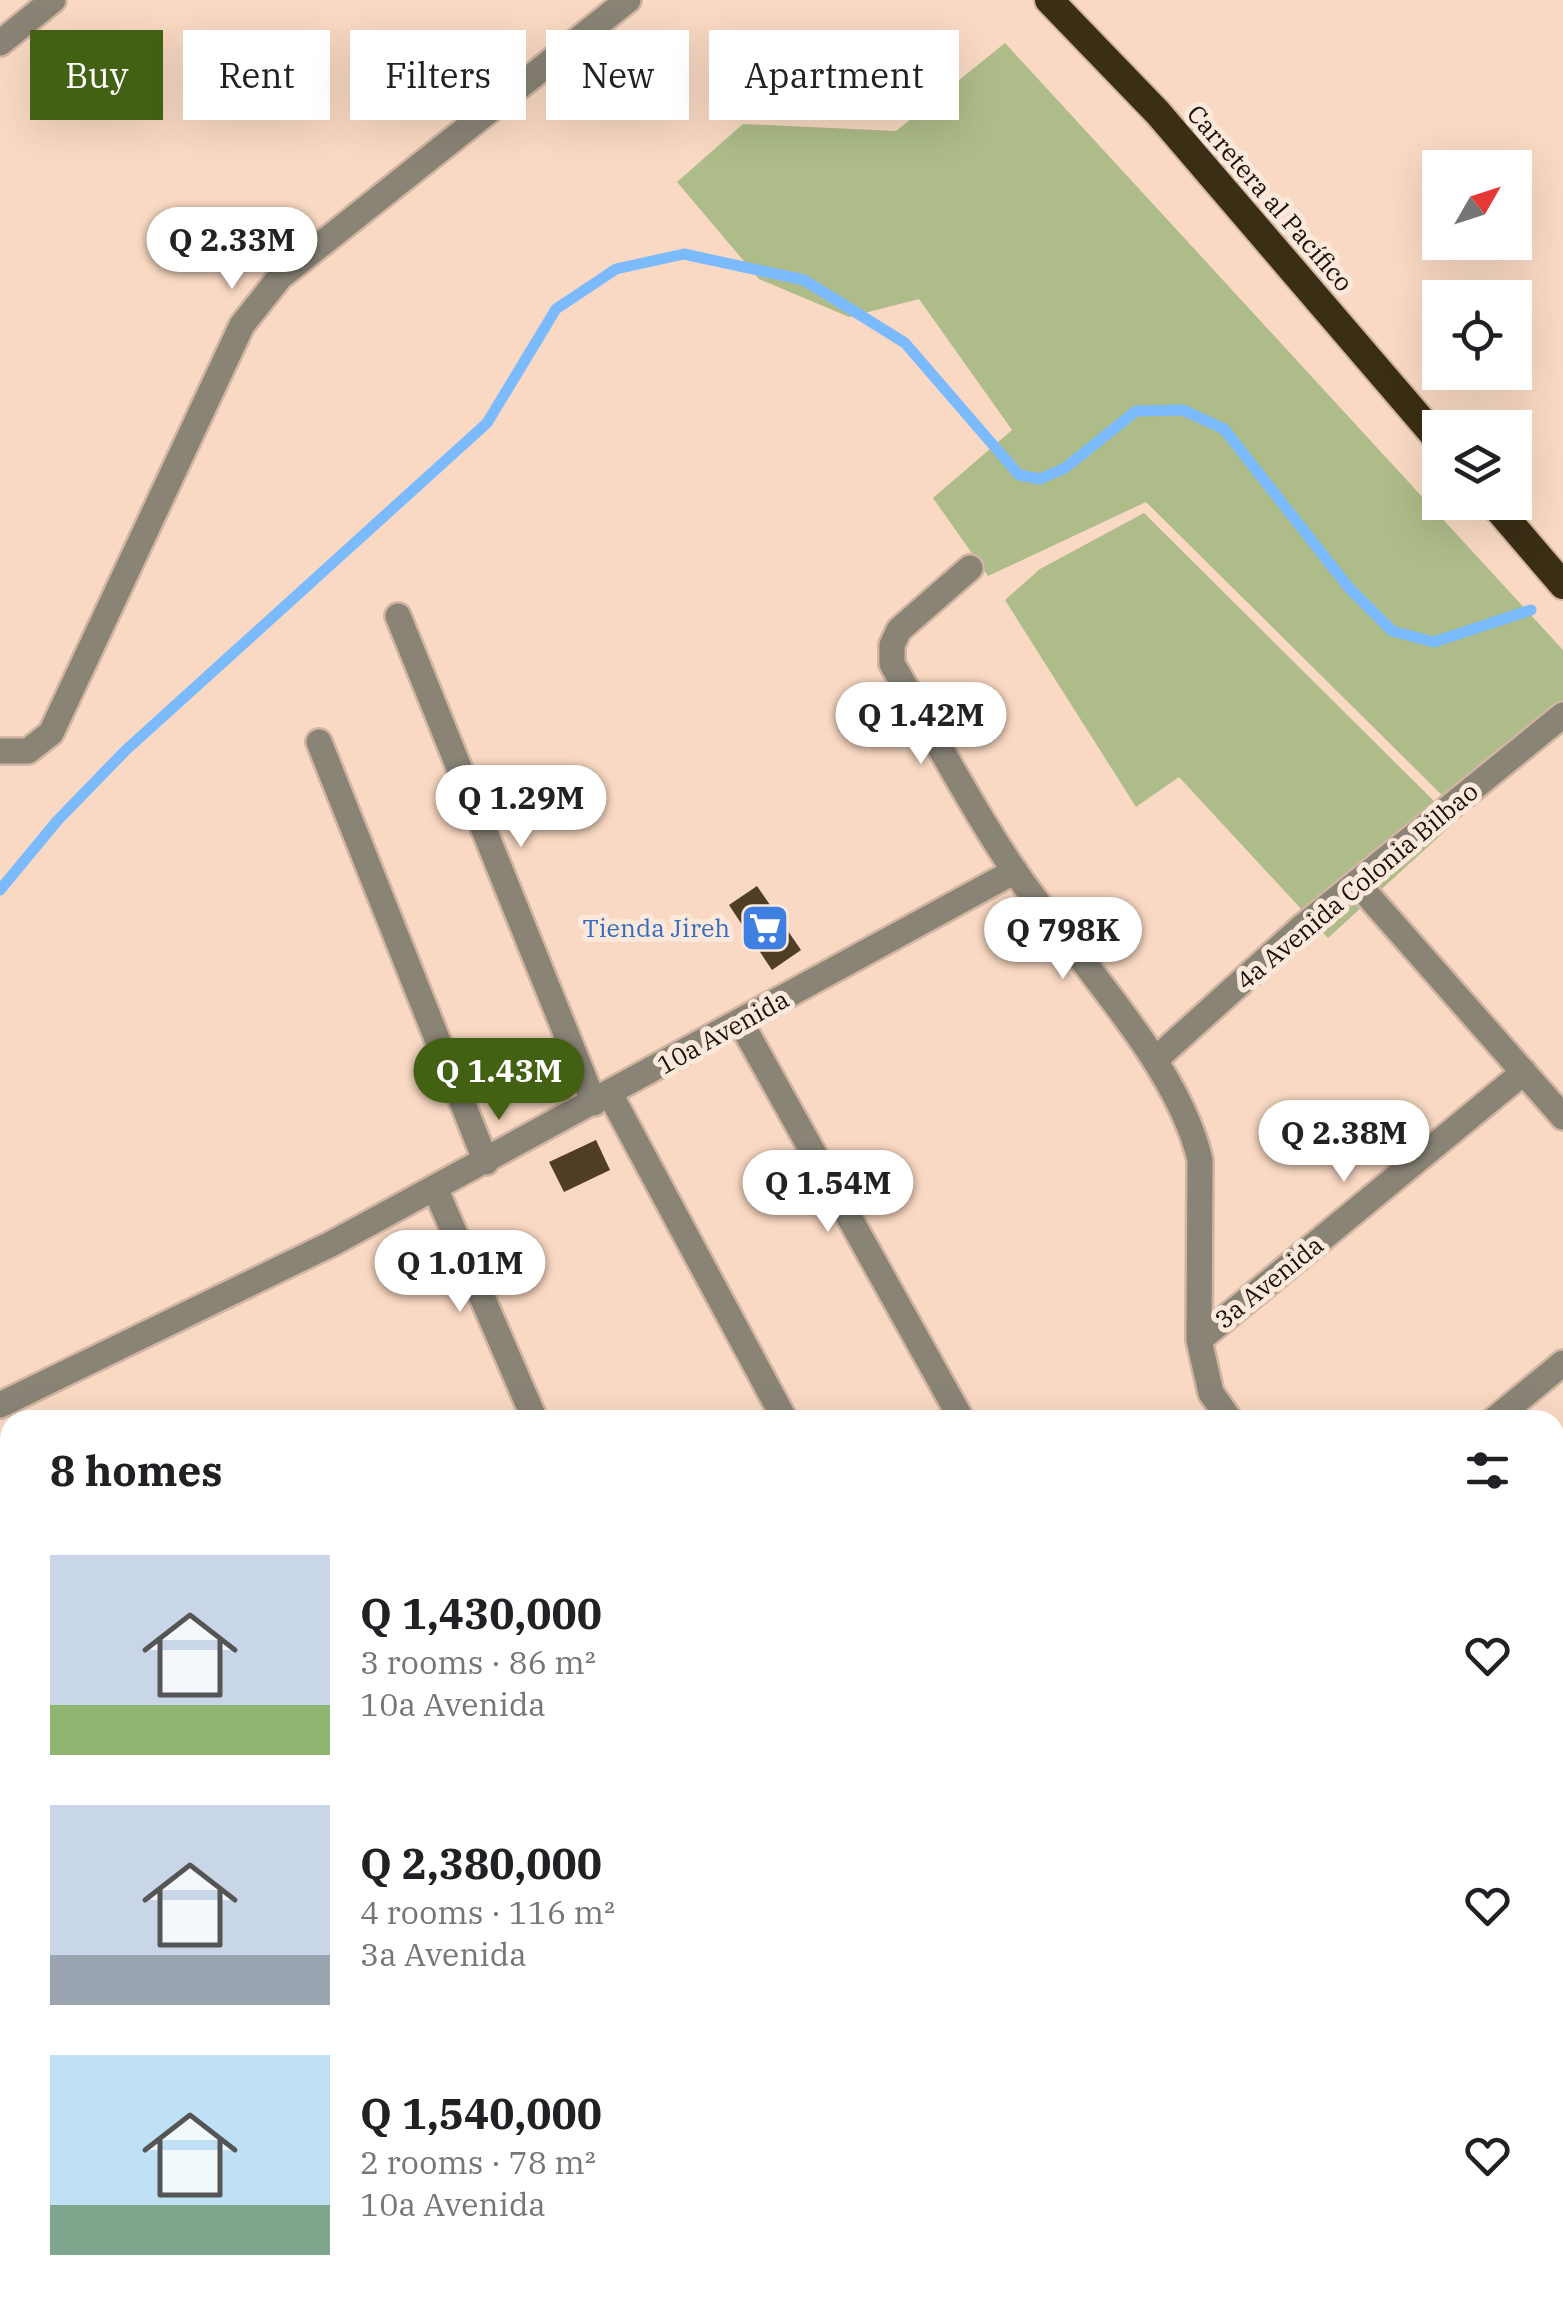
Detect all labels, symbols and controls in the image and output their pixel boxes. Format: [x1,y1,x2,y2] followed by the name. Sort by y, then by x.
[30,30,163,120] chip: Buy
[183,30,330,120] chip: Rent
[350,30,526,120] chip: Filters
[546,30,689,120] chip: New
[709,30,959,120] chip: Apartment
[1180,97,1361,298] street label: Carretera al Pacífico
[1422,150,1532,260] north arrow
[1422,150,1532,520] map controls
[140,207,324,292] pin: Q 2.33M
[168,218,296,260] text: Q 2.33M
[1422,280,1532,390] button: locate
[1422,410,1532,520] button: layers
[829,682,1013,767] pin: Q 1.42M
[857,693,985,735] text: Q 1.42M
[429,765,613,850] pin: Q 1.29M
[1229,775,1485,997] street label: 4a Avenida Colonia Bilbao
[457,776,585,818] text: Q 1.29M
[982,897,1144,982] pin: Q 798K
[739,902,791,954] supermarket icon: Tienda Jireh
[1006,908,1120,950] text: Q 798K
[582,911,730,944] place label: Tienda Jireh
[651,982,794,1081] street label: 10a Avenida
[407,1038,591,1123] pin: Q 1.43M
[435,1049,563,1091] text: Q 1.43M
[1252,1100,1436,1185] pin: Q 2.38M
[1280,1111,1408,1153] text: Q 2.38M
[736,1150,920,1235] pin: Q 1.54M
[764,1161,892,1203] text: Q 1.54M
[1208,1228,1330,1335] street label: 3a Avenida
[368,1230,552,1315] pin: Q 1.01M
[396,1241,524,1283] text: Q 1.01M
[50,1443,223,1498] text: 8 homes
[1460,1443,1515,1498] icon: filters
[360,1586,602,1641] text: Q 1,430,000
[130,1595,250,1715] icon: home
[1460,1628,1515,1683] icon: heart
[360,1641,596,1683] text: 3 rooms · 86 m²
[360,1683,546,1725] text: 10a Avenida
[360,1836,602,1891] text: Q 2,380,000
[130,1845,250,1965] icon: home
[1460,1878,1515,1933] icon: heart
[360,1891,615,1933] text: 4 rooms · 116 m²
[360,1933,527,1975] text: 3a Avenida
[360,2086,602,2141] text: Q 1,540,000
[130,2095,250,2215] icon: home
[1460,2128,1515,2183] icon: heart
[360,2141,596,2183] text: 2 rooms · 78 m²
[360,2183,546,2225] text: 10a Avenida

